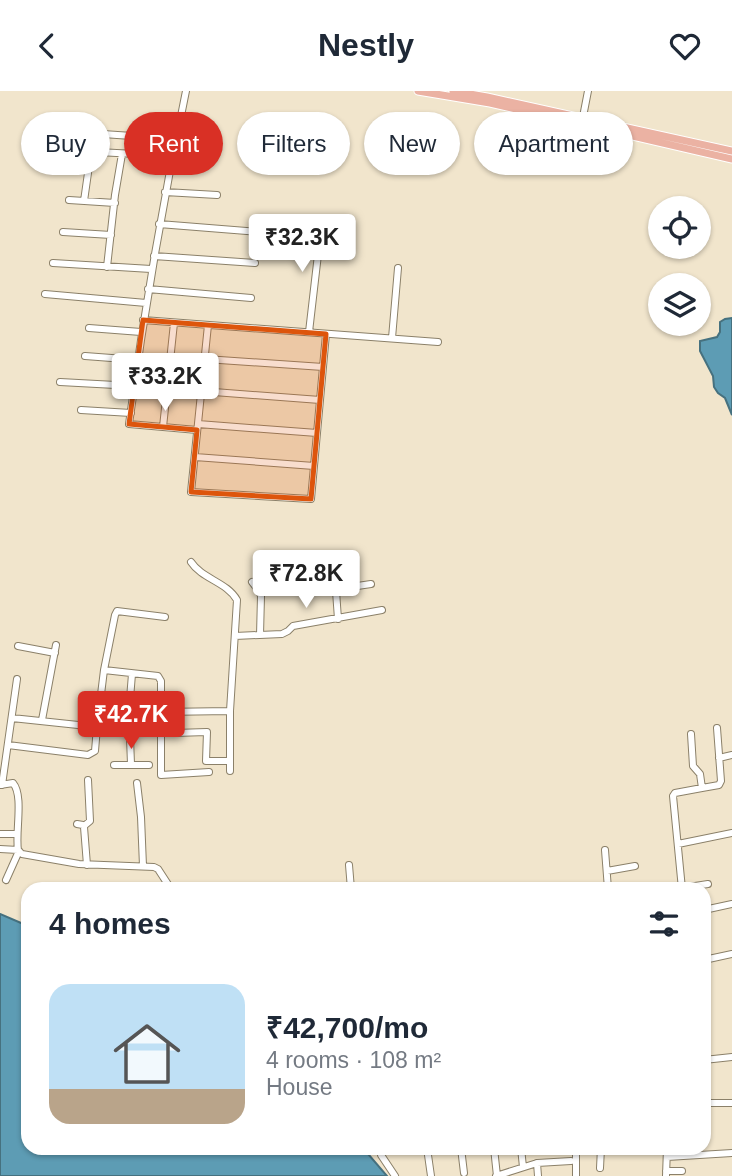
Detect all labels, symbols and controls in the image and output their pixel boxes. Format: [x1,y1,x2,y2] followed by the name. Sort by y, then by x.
[28,27,66,65] icon: back
[318,27,414,63] text: Nestly
[666,27,704,65] icon: heart
[21,112,110,175] chip: Buy
[124,112,223,175] chip: Rent
[237,112,350,175] chip: Filters
[364,112,460,175] chip: New
[474,112,633,175] chip: Apartment
[648,196,711,336] map controls
[648,196,711,259] button: locate
[245,215,359,274] pin: ₹32.3K
[265,224,339,250] text: ₹32.3K
[648,273,711,336] button: layers
[108,353,222,413] pin: ₹33.2K
[128,363,202,389] text: ₹33.2K
[249,551,363,610] pin: ₹72.8K
[269,560,343,586] text: ₹72.8K
[74,691,188,751] pin: ₹42.7K
[94,701,168,727] text: ₹42.7K
[645,905,683,943] icon: filters
[49,907,171,940] text: 4 homes
[266,1011,428,1044] text: ₹42,700/mo
[105,1012,189,1096] icon: home
[266,1047,441,1073] text: 4 rooms · 108 m²
[266,1074,332,1100] text: House

